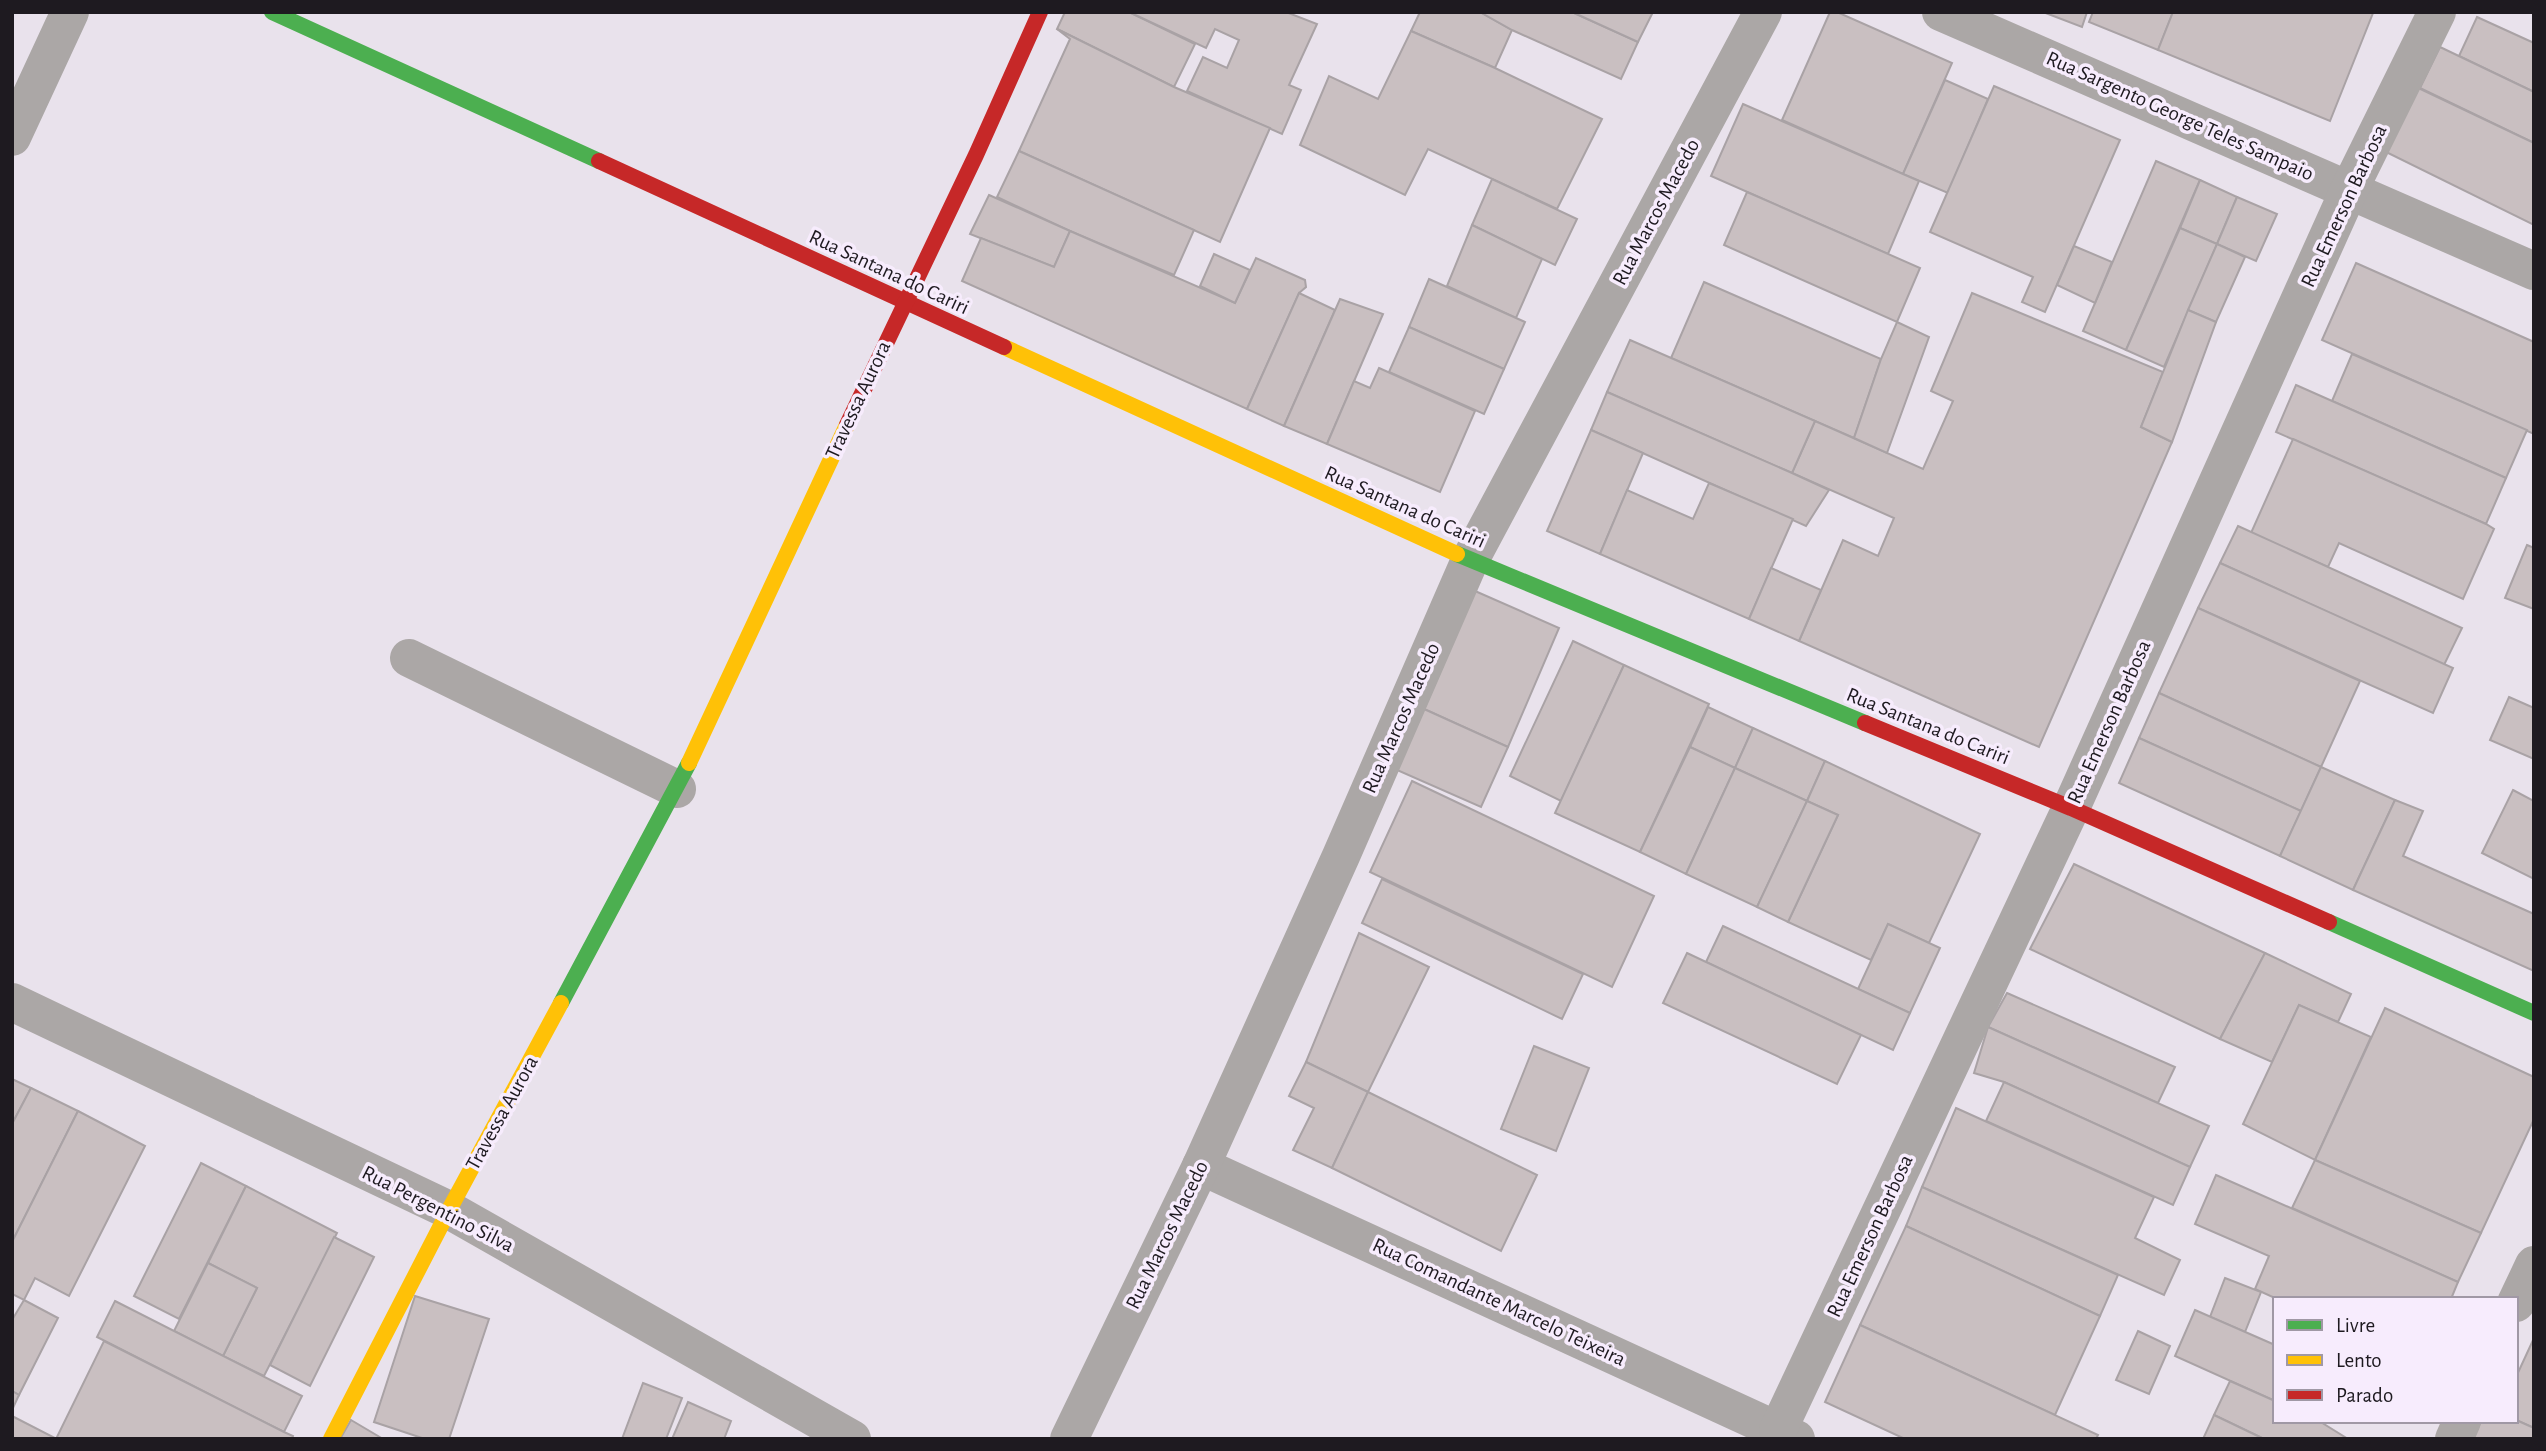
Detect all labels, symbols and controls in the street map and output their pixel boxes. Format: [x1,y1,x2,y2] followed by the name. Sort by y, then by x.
[2043,47,2317,185] street label: Rua Sargento George Teles Sampaio
[2297,121,2391,290] street label: Rua Emerson Barbosa
[1609,135,1703,289] street label: Rua Marcos Macedo
[806,226,972,318] street label: Rua Santana do Cariri
[822,338,895,462] street label: Travessa Aurora
[1321,462,1489,552] street label: Rua Santana do Cariri
[2063,637,2155,807] street label: Rua Emerson Barbosa
[1358,640,1444,796] street label: Rua Marcos Macedo
[1843,684,2013,768] street label: Rua Santana do Cariri
[462,1052,542,1174] street label: Travessa Aurora
[1823,1151,1917,1320] street label: Rua Emerson Barbosa
[1122,1157,1212,1313] street label: Rua Marcos Macedo
[359,1162,517,1256] street label: Rua Pergentino Silva
[1369,1234,1629,1370] street label: Rua Comandante Marcelo Teixeira
[2273,1297,2518,1423] legend
[2336,1315,2375,1336] text: Livre
[2336,1350,2382,1371] text: Lento
[2336,1385,2393,1406] text: Parado

